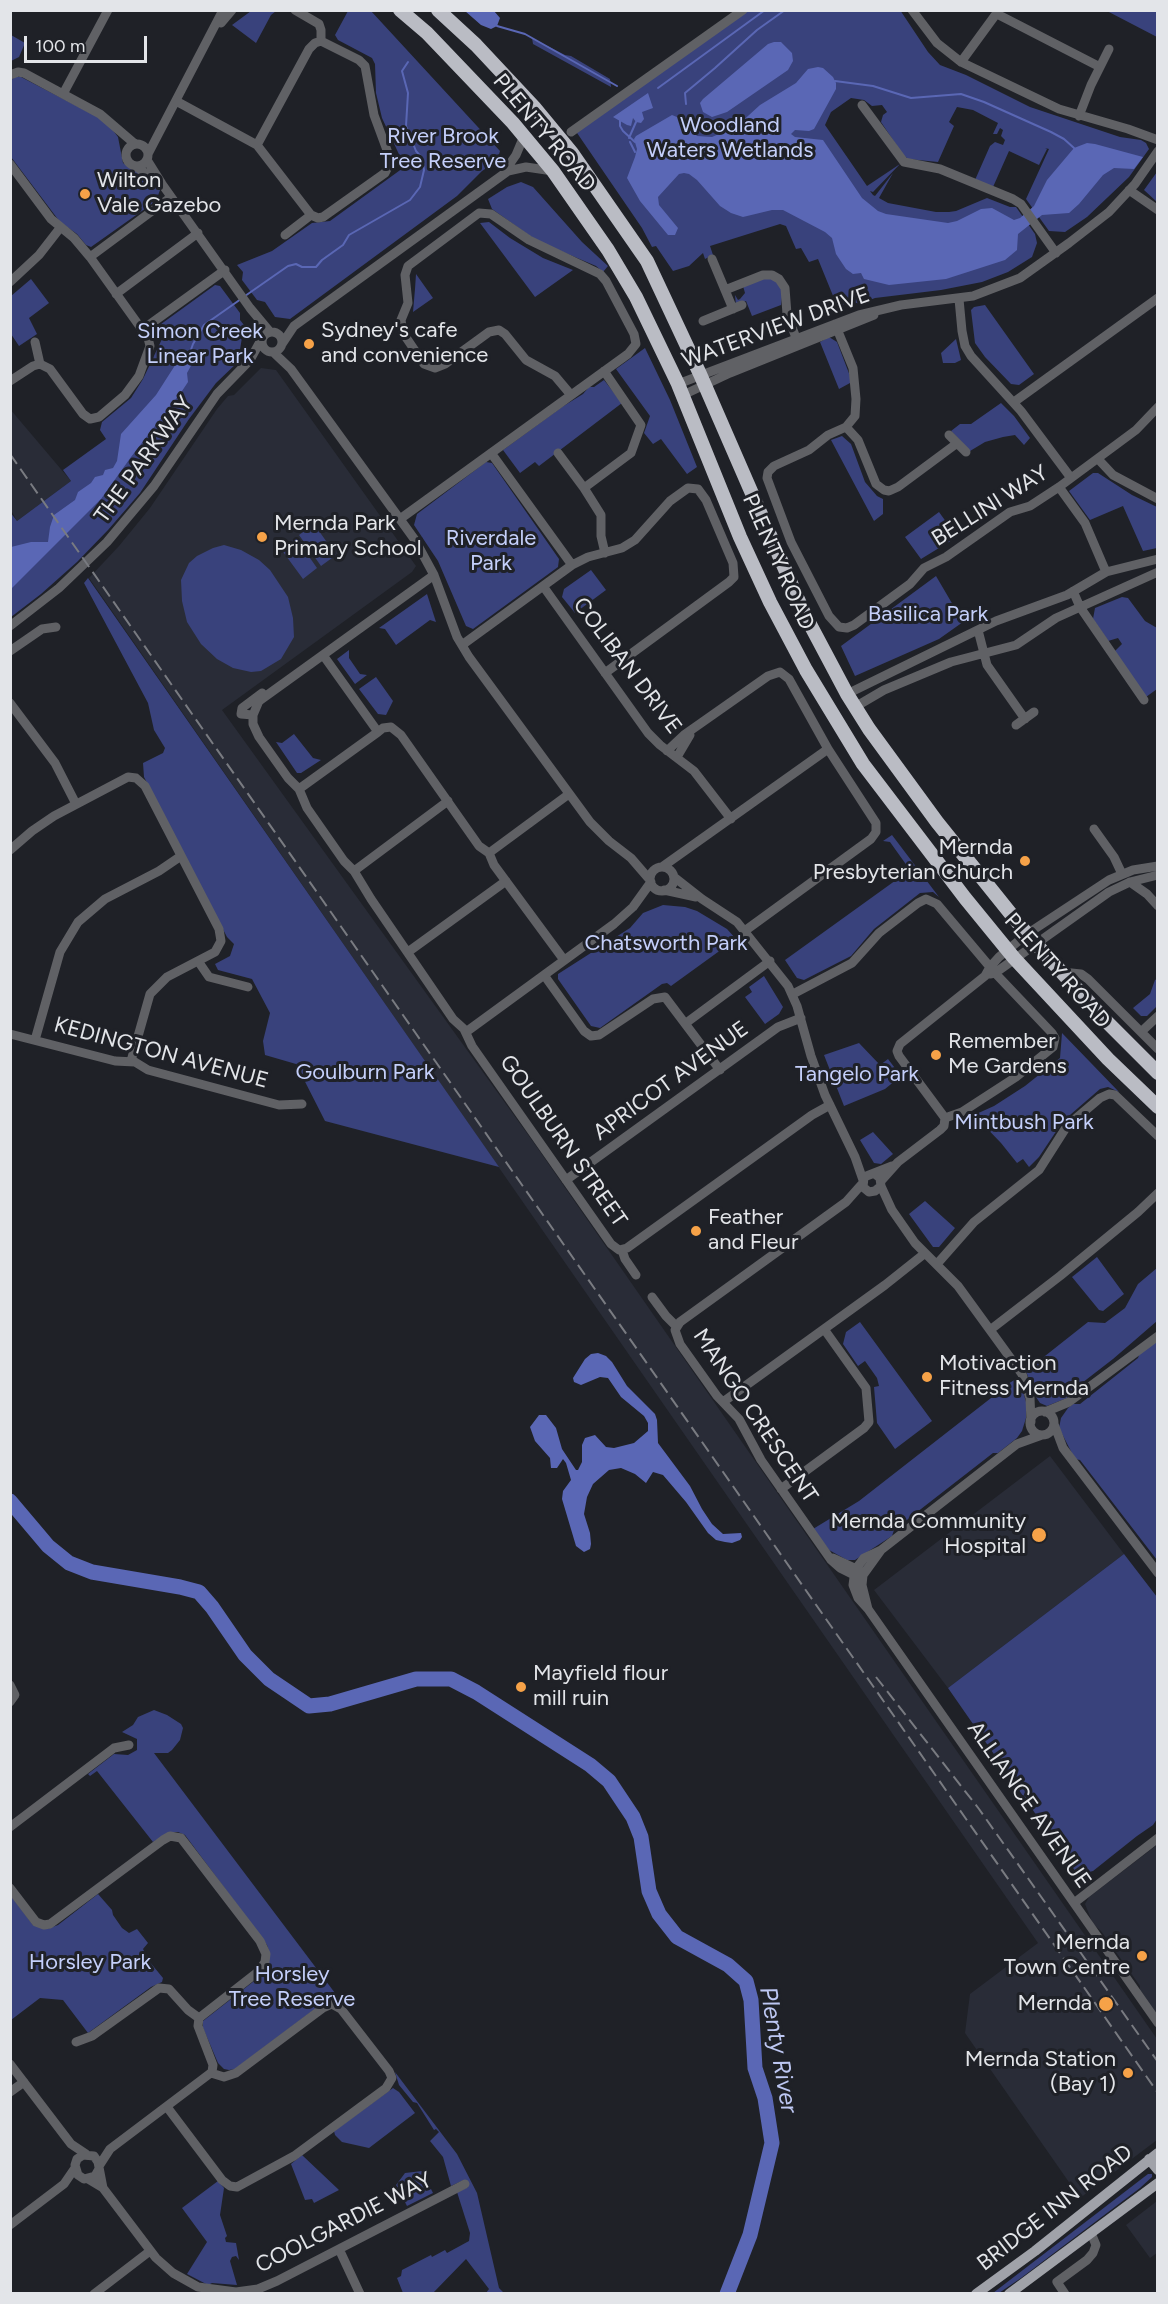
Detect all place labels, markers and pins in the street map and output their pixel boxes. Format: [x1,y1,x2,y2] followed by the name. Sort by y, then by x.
[97,168,221,220] place label: Wilton Vale Gazebo
[78,187,92,201] marker: Wilton Vale Gazebo
[321,318,488,370] place label: Sydney's cafe and convenience
[302,337,316,351] marker: Sydney's cafe and convenience
[274,511,422,562] place label: Mernda Park Primary School
[255,530,269,544] marker: Mernda Park Primary School
[813,835,1013,886] place label: Mernda Presbyterian Church
[1018,854,1032,868] marker: Mernda Presbyterian Church
[948,1029,1067,1080] place label: Remember Me Gardens
[929,1048,943,1062] marker: Remember Me Gardens
[708,1205,798,1256] place label: Feather and Fleur
[689,1224,703,1238] marker: Feather and Fleur
[939,1351,1089,1402] place label: Motivaction Fitness Mernda
[920,1370,934,1384] marker: Motivaction Fitness Mernda
[831,1509,1026,1560] place label: Mernda Community Hospital
[1030,1526,1048,1544] marker: Mernda Community Hospital
[533,1661,668,1712] place label: Mayfield flour mill ruin
[514,1680,528,1694] marker: Mayfield flour mill ruin
[1004,1930,1130,1982] place label: Mernda Town Centre
[1135,1949,1149,1963] marker: Mernda Town Centre
[1018,1991,1092,2017] place label: Mernda
[1097,1995,1115,2013] marker: Mernda
[965,2047,1116,2098] place label: Mernda Station (Bay 1)
[1121,2066,1135,2080] marker: Mernda Station (Bay 1)

